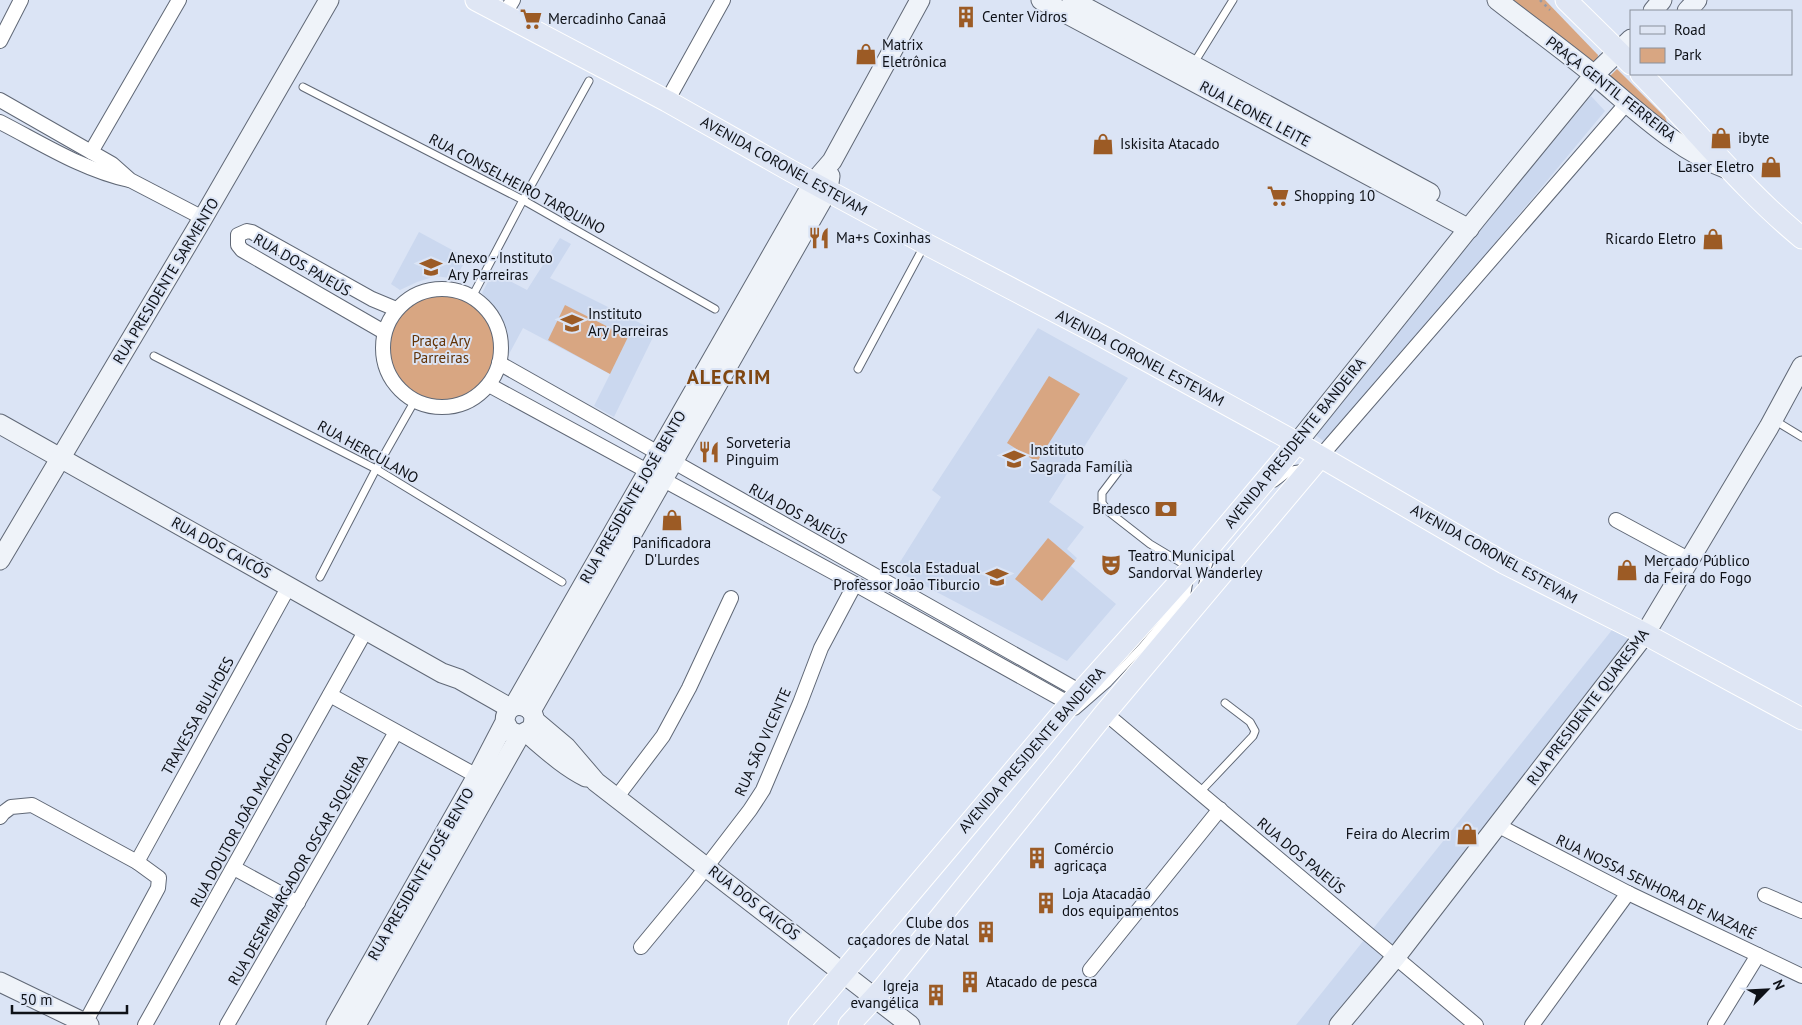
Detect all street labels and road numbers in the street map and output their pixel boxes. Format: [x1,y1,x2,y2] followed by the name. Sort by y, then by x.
[1542,32,1680,146] street label: PRAÇA GENTIL FERREIRA
[1197,76,1314,151] street label: RUA LEONEL LEITE
[698,112,871,219] street label: AVENIDA CORONEL ESTEVAM
[426,129,609,238] street label: RUA CONSELHEIRO TARQUINO
[108,194,223,367] street label: RUA PRESIDENTE SARMENTO
[250,229,354,300] street label: RUA DOS PAJEÚS
[1053,305,1228,410] street label: AVENIDA CORONEL ESTEVAM
[1220,353,1369,532] street label: AVENIDA PRESIDENTE BANDEIRA
[575,407,690,586] street label: RUA PRESIDENTE JOSÉ BENTO
[314,416,422,487] street label: RUA HERCULANO
[746,479,851,548] street label: RUA DOS PAJEÚS
[1408,500,1581,607] street label: AVENIDA CORONEL ESTEVAM
[168,512,274,583] street label: RUA DOS CAICÓS
[1522,624,1653,789] street label: RUA PRESIDENTE QUARESMA
[157,653,238,778] street label: TRAVESSA BULHOES
[954,663,1109,837] street label: AVENIDA PRESIDENTE BANDEIRA
[730,684,795,799] street label: RUA SÃO VICENTE
[186,729,297,910] street label: RUA DOUTOR JOÂO MACHADO
[223,751,372,989] street label: RUA DESEMBARGADOR OSCAR SIQUEIRA
[363,784,478,963] street label: RUA PRESIDENTE JOSÉ BENTO
[1253,813,1349,898] street label: RUA DOS PAJEÚS
[1553,830,1760,943] street label: RUA NOSSA SENHORA DE NAZARÉ
[705,861,804,944] street label: RUA DOS CAICÓS

